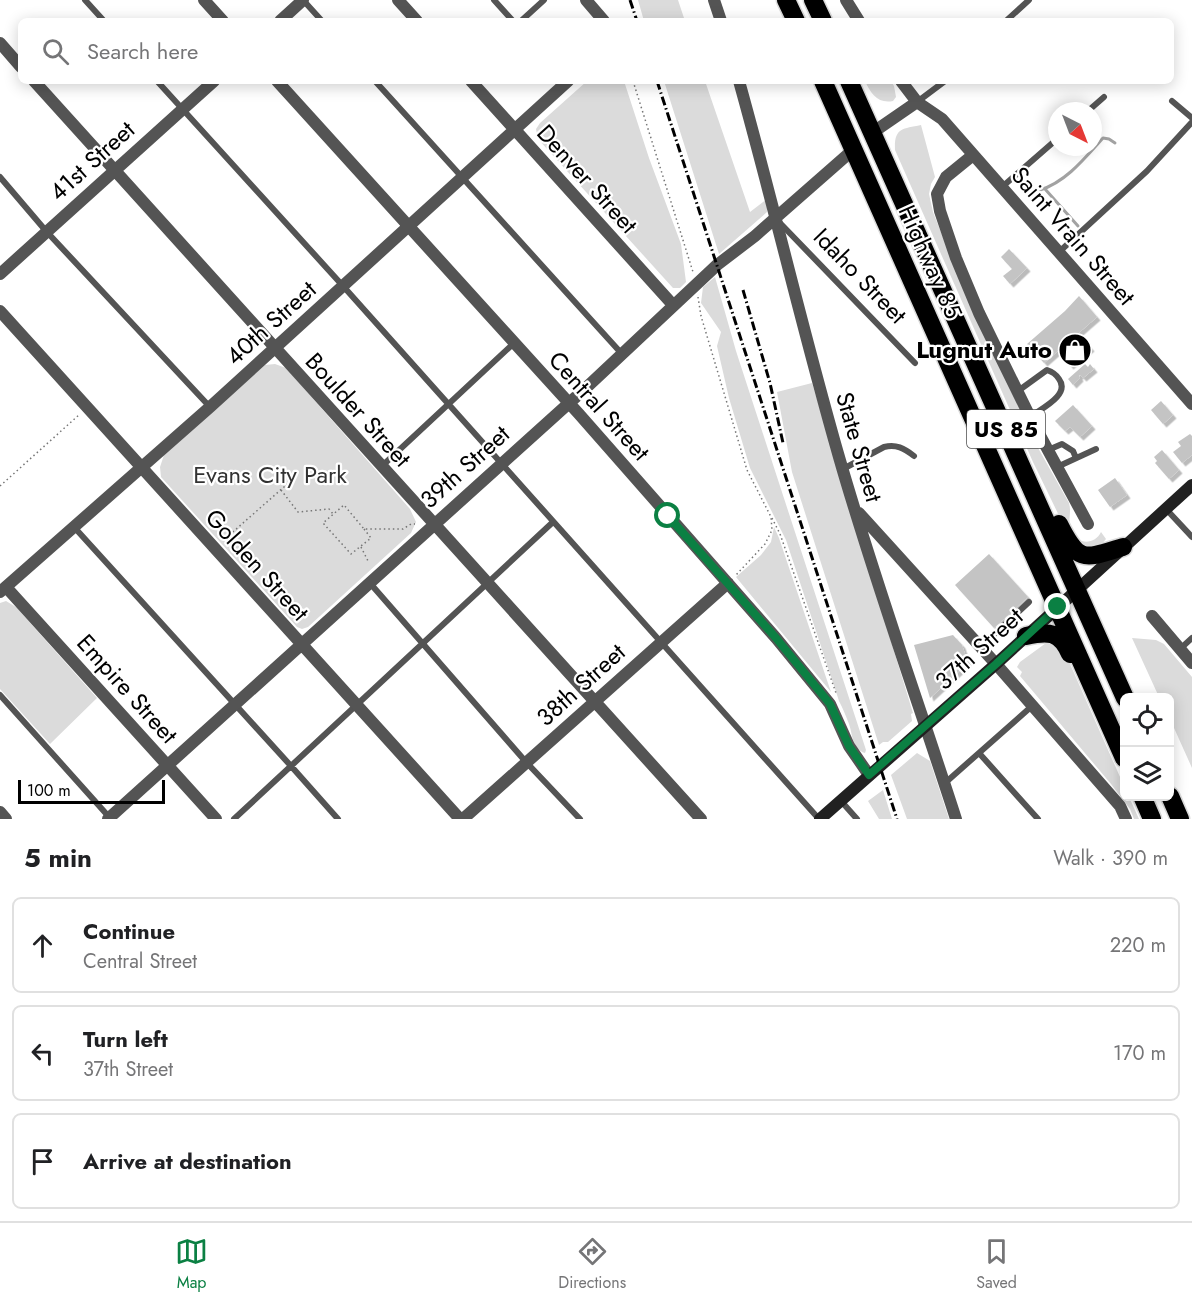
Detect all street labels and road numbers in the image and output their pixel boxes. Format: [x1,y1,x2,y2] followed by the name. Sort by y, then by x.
[41,112,142,209] street label: 41st Street
[529,116,646,241] street label: Denver Street
[1003,159,1144,313] street label: Saint Vrain Street
[890,199,971,325] street label: Highway 85
[806,220,915,332] street label: Idaho Street
[218,272,324,373] street label: 40th Street
[541,343,658,468] street label: Central Street
[297,345,419,475] street label: Boulder Street
[827,388,892,506] street label: State Street
[967,410,1045,448] road number: US 85
[412,417,517,516] street label: 39th Street
[197,501,317,629] street label: Golden Street
[927,599,1031,698] street label: 37th Street
[69,626,186,751] street label: Empire Street
[528,635,633,734] street label: 38th Street

